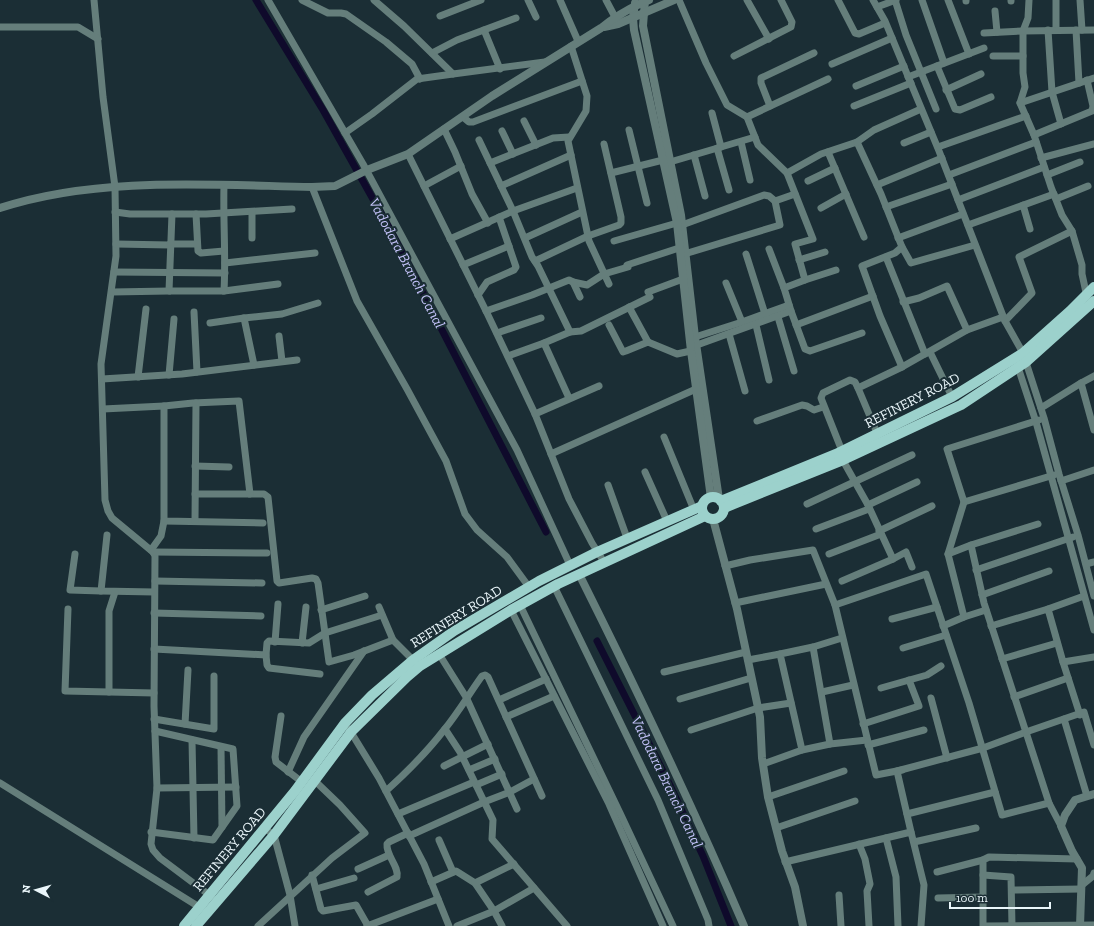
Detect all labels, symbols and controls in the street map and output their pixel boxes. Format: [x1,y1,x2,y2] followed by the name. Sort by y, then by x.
[365,195,449,331] water label: Vadodara Branch Canal
[862,369,963,432] street label: REFINERY ROAD
[407,581,505,651] street label: REFINERY ROAD
[627,713,707,851] water label: Vadodara Branch Canal
[189,804,270,895] street label: REFINERY ROAD
[16,870,56,910] north arrow
[20,884,34,894] text: N
[950,884,1050,910] scale bar
[956,891,988,905] text: 100 m

